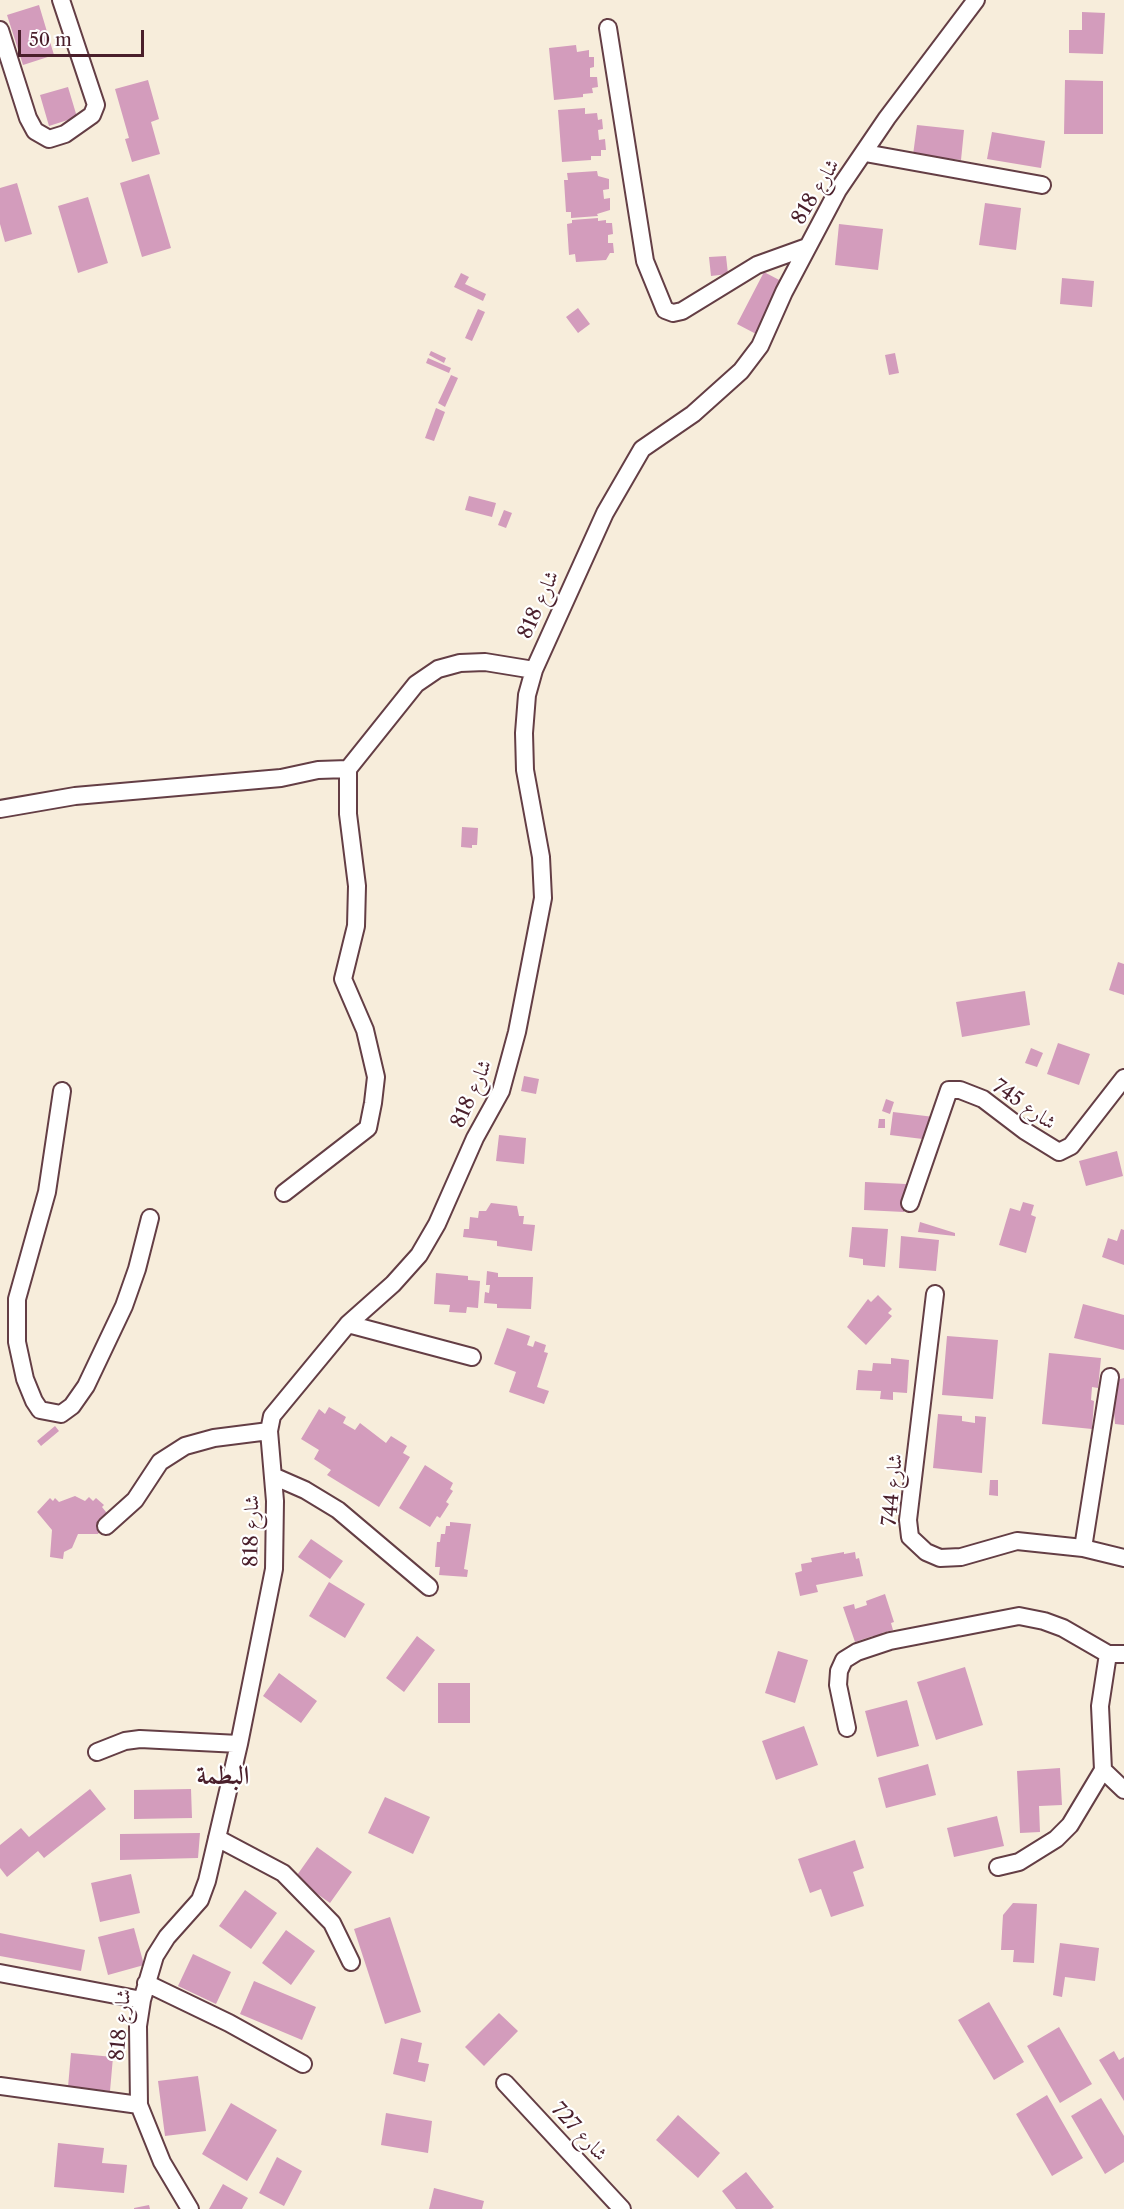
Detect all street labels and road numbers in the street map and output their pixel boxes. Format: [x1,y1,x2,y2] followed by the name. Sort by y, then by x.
[787,155,845,229] street label: شارع 818
[513,567,565,643] street label: شارع 818
[446,1056,498,1132] street label: شارع 818
[988,1075,1060,1135] street label: شارع 745
[878,1453,908,1527] street label: شارع 744
[239,1495,265,1567] street label: شارع 818
[105,1988,137,2062] street label: شارع 818
[546,2098,612,2166] street label: شارع 727

